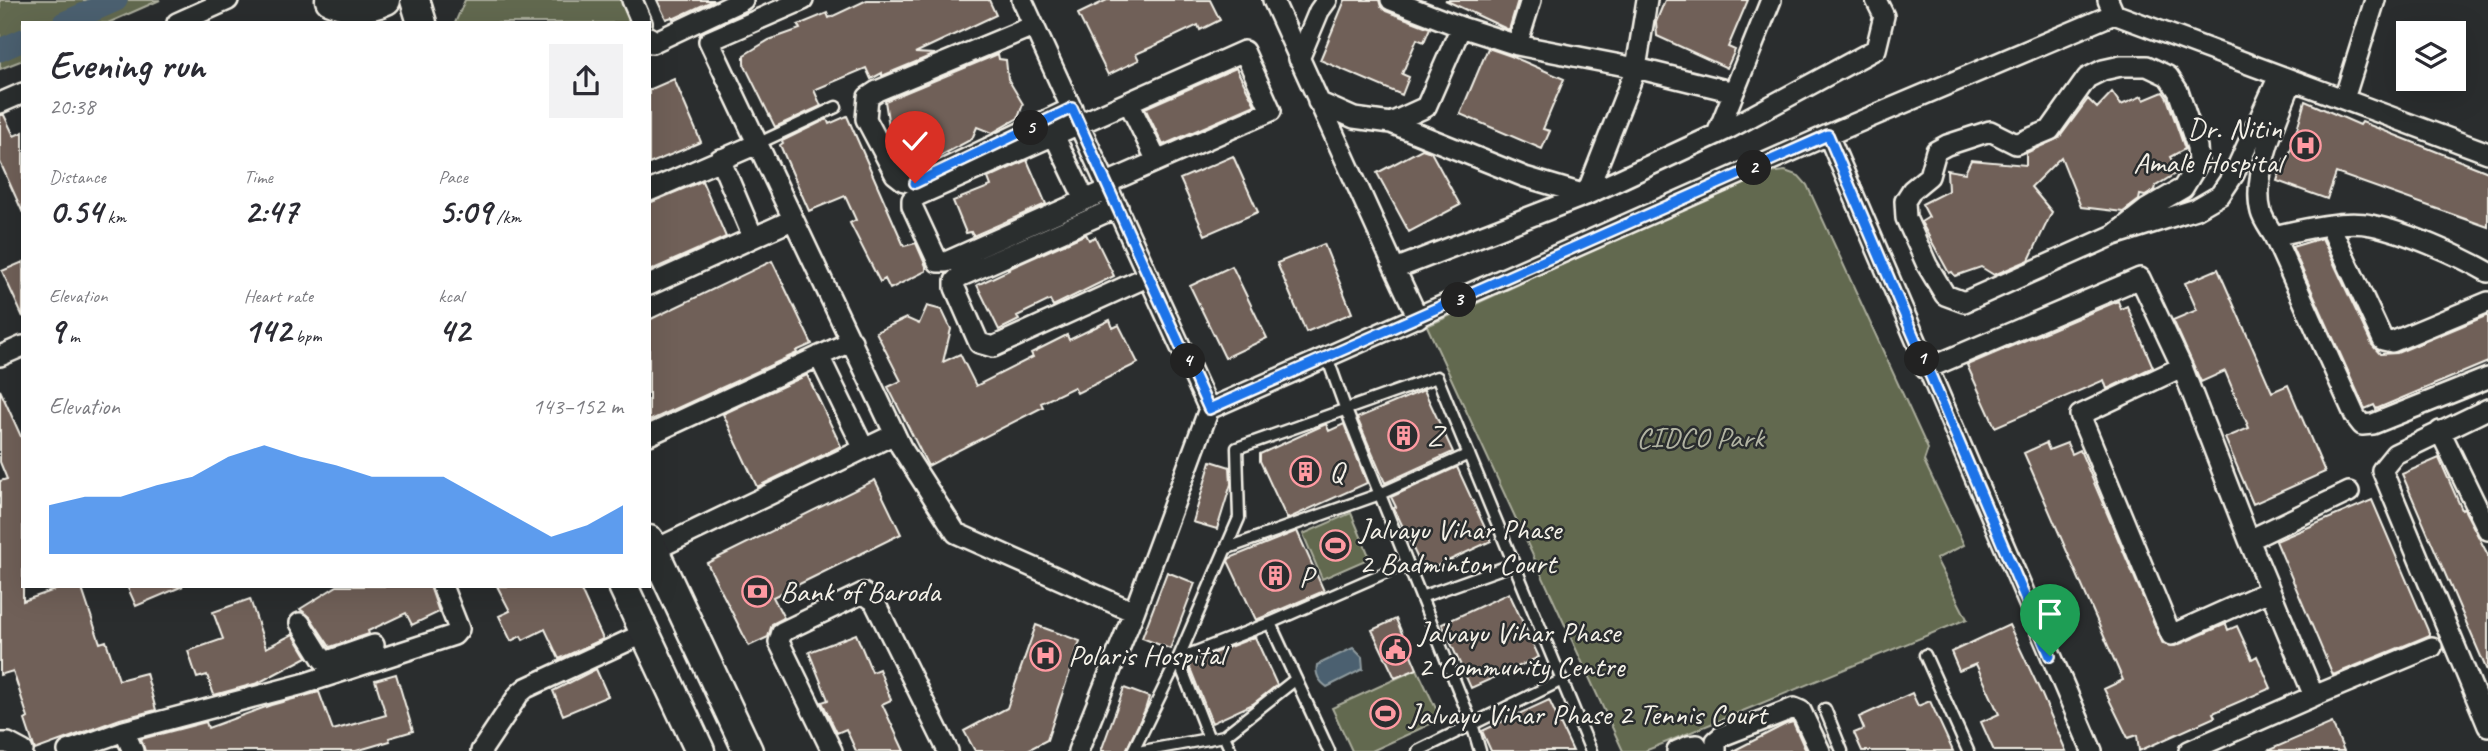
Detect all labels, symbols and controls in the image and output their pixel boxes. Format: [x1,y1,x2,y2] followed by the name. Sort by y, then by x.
[2396,21,2466,91] map controls
[2396,21,2466,91] button: layers
[49,42,205,89] text: Evening run
[549,44,623,118] button: share
[49,92,95,121] text: 20:38
[2133,109,2287,181] place label: Dr. Nitin Amale Hospital
[1014,110,1048,146] pin: 5
[885,111,945,183] pin
[1026,115,1035,139] text: 5
[896,122,934,160] icon: check
[2288,128,2322,162] hospital icon: Dr. Nitin Amale Hospital
[1736,150,1772,186] pin: 2
[1749,155,1758,179] text: 2
[49,165,106,189] text: Distance
[244,165,273,189] text: Time
[438,165,468,189] text: Pace
[49,189,103,234] text: 0.54
[244,189,298,234] text: 2:47
[438,189,492,234] text: 5:09
[103,205,126,229] text: km
[492,205,521,229] text: /km
[1442,282,1476,318] pin: 3
[49,284,107,308] text: Elevation
[244,284,313,308] text: Heart rate
[438,284,463,308] text: kcal
[1454,287,1463,311] text: 3
[49,308,64,353] text: 9
[244,308,291,353] text: 142
[438,308,470,353] text: 42
[64,324,80,348] text: m
[291,324,322,348] text: bpm
[1904,342,1940,376] pin: 1
[1170,344,1206,378] pin: 4
[1917,346,1926,370] text: 1
[1183,348,1192,372] text: 4
[49,392,120,421] text: Elevation
[532,392,623,421] text: 143–152 m
[1427,416,1447,454] place label: Z
[1387,418,1421,452] building icon: Z
[1636,418,1766,456] park label: CIDCO Park
[1329,452,1347,490] place label: Q
[1289,454,1323,488] building icon: Q
[1357,510,1563,582] place label: Jalvayu Vihar Phase 2 Badminton Court
[1319,529,1353,563] sports icon: Jalvayu Vihar Phase 2 Badminton Court
[1299,557,1317,595] place label: P
[1259,559,1293,593] building icon: P
[780,572,942,610] place label: Bank of Baroda
[740,574,774,608] bank icon: Bank of Baroda
[2020,584,2080,656] pin
[2031,595,2069,633] icon: arrive
[1416,613,1626,685] place label: Jalvayu Vihar Phase 2 Community Centre
[1378,632,1412,666] public building icon: Jalvayu Vihar Phase 2 Community Centre
[1068,636,1229,674] place label: Polaris Hospital
[1028,638,1062,672] hospital icon: Polaris Hospital
[1407,695,1770,733] place label: Jalvayu Vihar Phase 2 Tennis Court
[1369,697,1403,731] sports icon: Jalvayu Vihar Phase 2 Tennis Court

